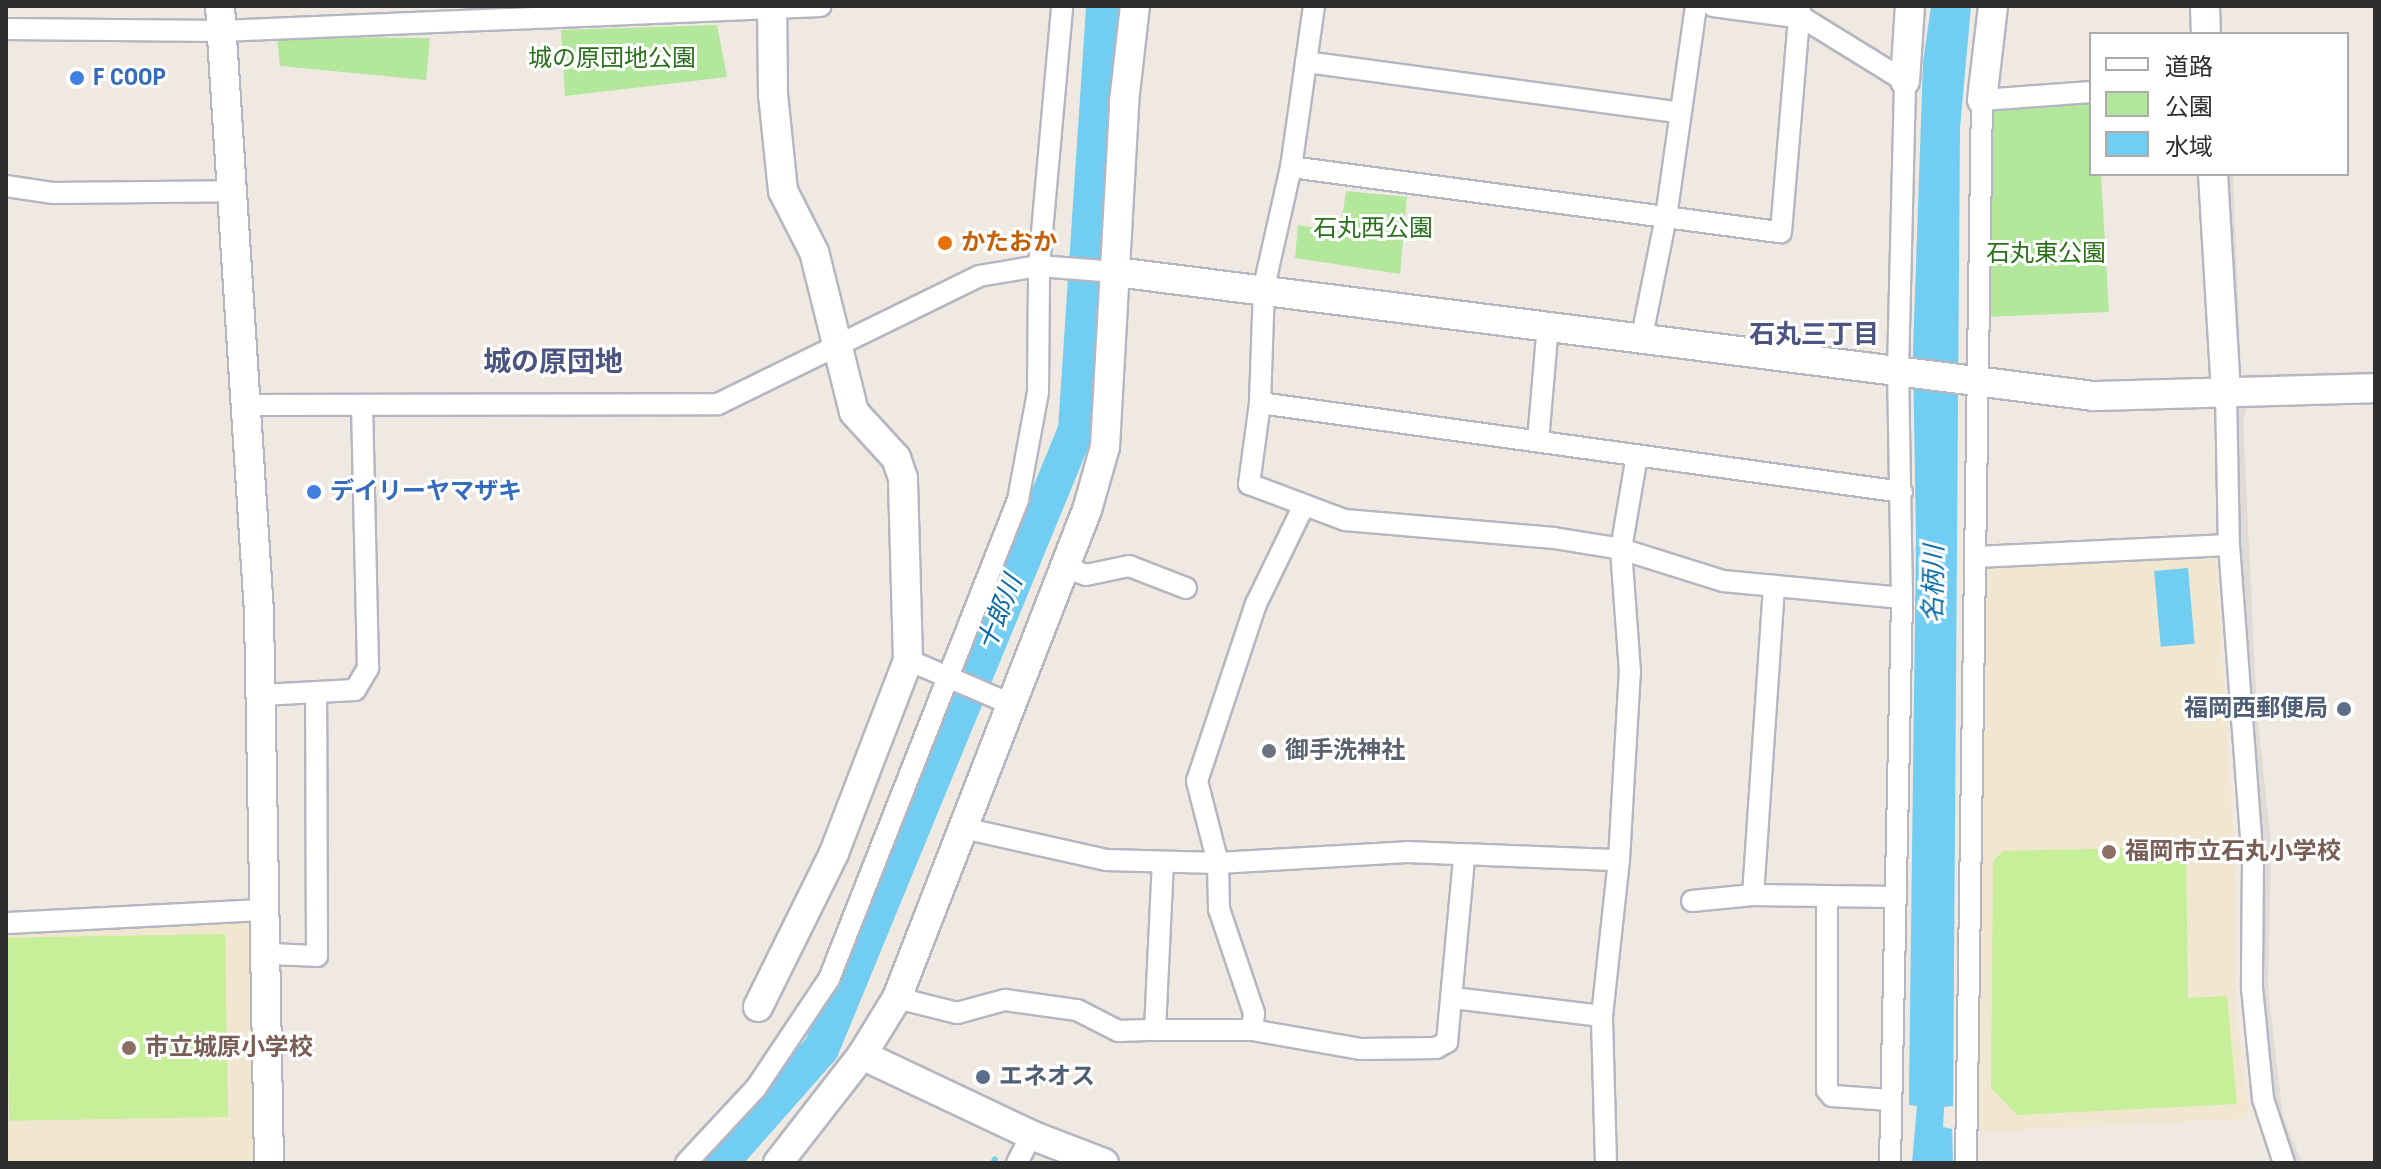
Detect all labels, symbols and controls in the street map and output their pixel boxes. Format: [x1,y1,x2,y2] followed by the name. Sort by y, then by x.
[2089,32,2349,176] legend
[528,45,696,73] park label: 城の原団地公園
[2165,53,2213,81] text: 道路
[93,64,166,92] place label: F COOP
[68,69,86,87] marker: F COOP
[2165,93,2213,121] text: 公園
[2165,133,2213,161] text: 水域
[1313,215,1433,243] park label: 石丸西公園
[961,229,1057,257] place label: かたおか
[936,234,954,252] marker: かたおか
[1986,240,2106,268] park label: 石丸東公園
[1749,319,1879,351] district label: 石丸三丁目
[483,345,623,379] district label: 城の原団地
[330,478,522,506] place label: デイリーヤマザキ
[305,483,323,501] marker: デイリーヤマザキ
[1918,545,1950,623] water label: 名柄川
[971,571,1029,655] water label: 十郎川
[2184,695,2328,723] place label: 福岡西郵便局
[2335,700,2353,718] marker: 福岡西郵便局
[1285,737,1405,765] place label: 御手洗神社
[1260,742,1278,760] marker: 御手洗神社
[2125,838,2341,866] place label: 福岡市立石丸小学校
[2100,843,2118,861] marker: 福岡市立石丸小学校
[145,1034,313,1062] place label: 市立城原小学校
[120,1039,138,1057] marker: 市立城原小学校
[999,1063,1095,1091] place label: エネオス
[974,1068,992,1086] marker: エネオス

